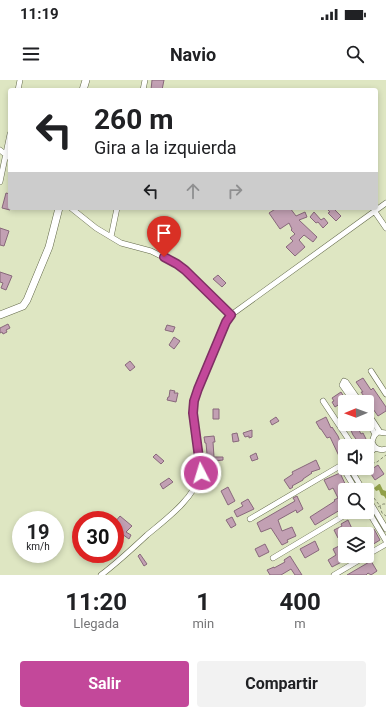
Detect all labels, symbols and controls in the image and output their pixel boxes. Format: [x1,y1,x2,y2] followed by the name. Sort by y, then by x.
[20,5,59,23] text: 11:19
[20,43,42,65] icon: menu
[344,43,366,65] icon: search
[170,44,216,65] text: Navio
[94,103,173,136] text: 260 m
[28,104,80,156] icon: left
[94,137,237,158] text: Gira a la izquierda
[140,180,162,202] icon: left
[182,180,204,202] icon: ahead
[224,180,246,202] icon: right
[147,216,181,257] pin
[153,222,175,244] icon: arrive
[338,395,374,431] north arrow
[338,395,374,563] map controls
[338,439,374,475] button: sound
[180,452,222,494] position arrow
[338,483,374,519] button: search
[72,511,124,563] speed limit sign: 30
[27,520,49,544] text: 19
[338,527,374,563] button: layers
[26,541,50,552] text: km/h
[65,588,127,616] text: 11:20
[196,588,210,616] text: 1
[279,588,321,616] text: 400
[73,616,119,631] text: Llegada
[192,616,214,631] text: min
[294,616,306,631] text: m
[20,661,189,707] button: Salir
[197,661,366,707] button: Compartir

